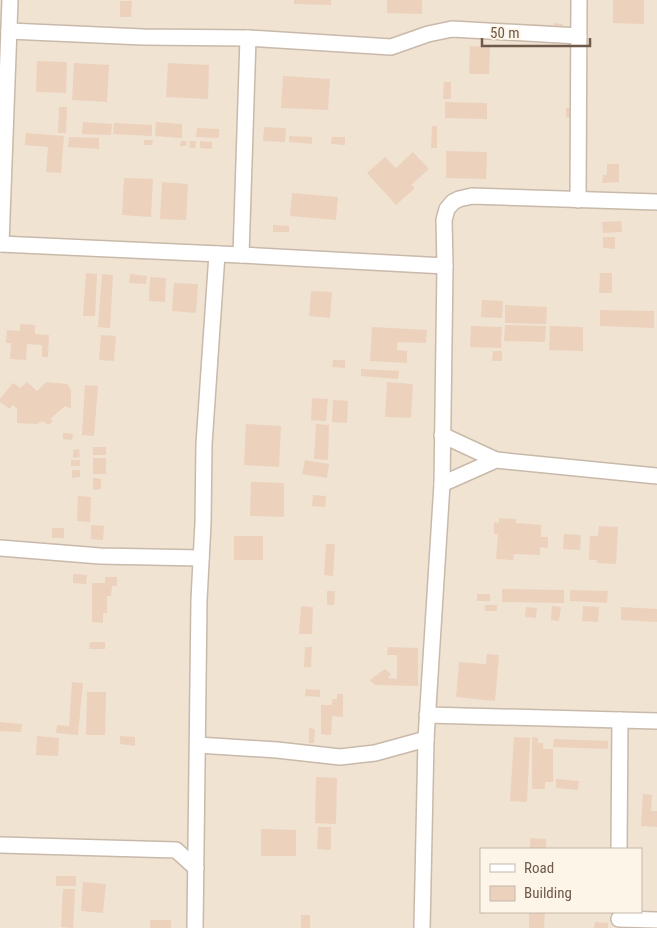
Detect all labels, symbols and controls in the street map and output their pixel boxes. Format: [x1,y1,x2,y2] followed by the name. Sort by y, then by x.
[482,15,590,47] scale bar
[490,24,520,42] text: 50 m
[480,848,642,913] legend
[524,859,554,877] text: Road
[524,884,572,902] text: Building

